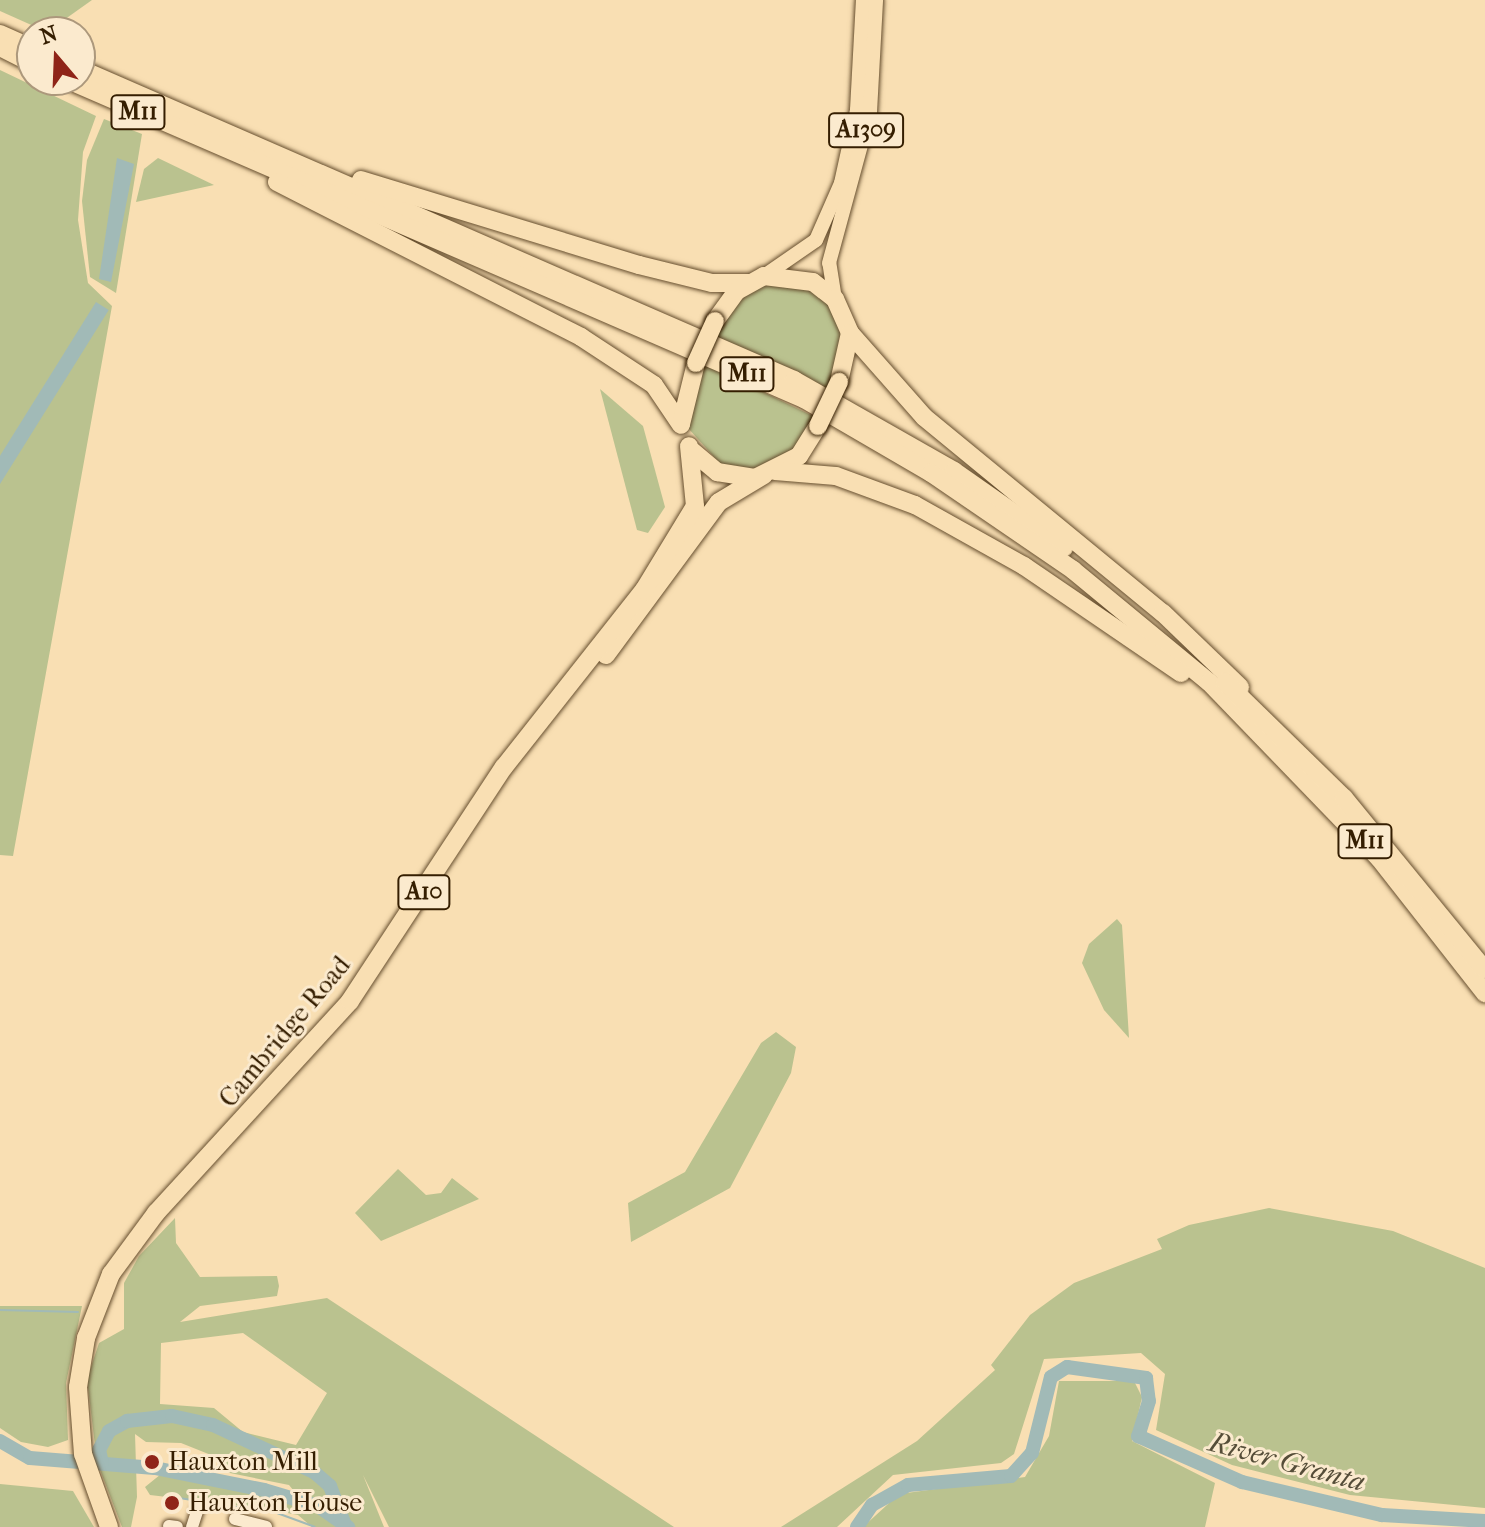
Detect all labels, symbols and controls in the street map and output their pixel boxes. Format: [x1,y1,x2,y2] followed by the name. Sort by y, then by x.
[16,16,96,96] north arrow
[37,20,61,50] text: N
[110,92,166,132] road number: M11
[828,110,904,150] road number: A1309
[719,354,775,394] road number: M11
[1337,821,1393,861] road number: M11
[396,872,452,912] road number: A10
[213,950,357,1114] street label: Cambridge Road
[1206,1425,1368,1499] water label: River Granta
[168,1446,318,1478] place label: Hauxton Mill
[143,1453,161,1471] marker: Hauxton Mill
[188,1487,362,1519] place label: Hauxton House
[163,1494,181,1512] marker: Hauxton House

